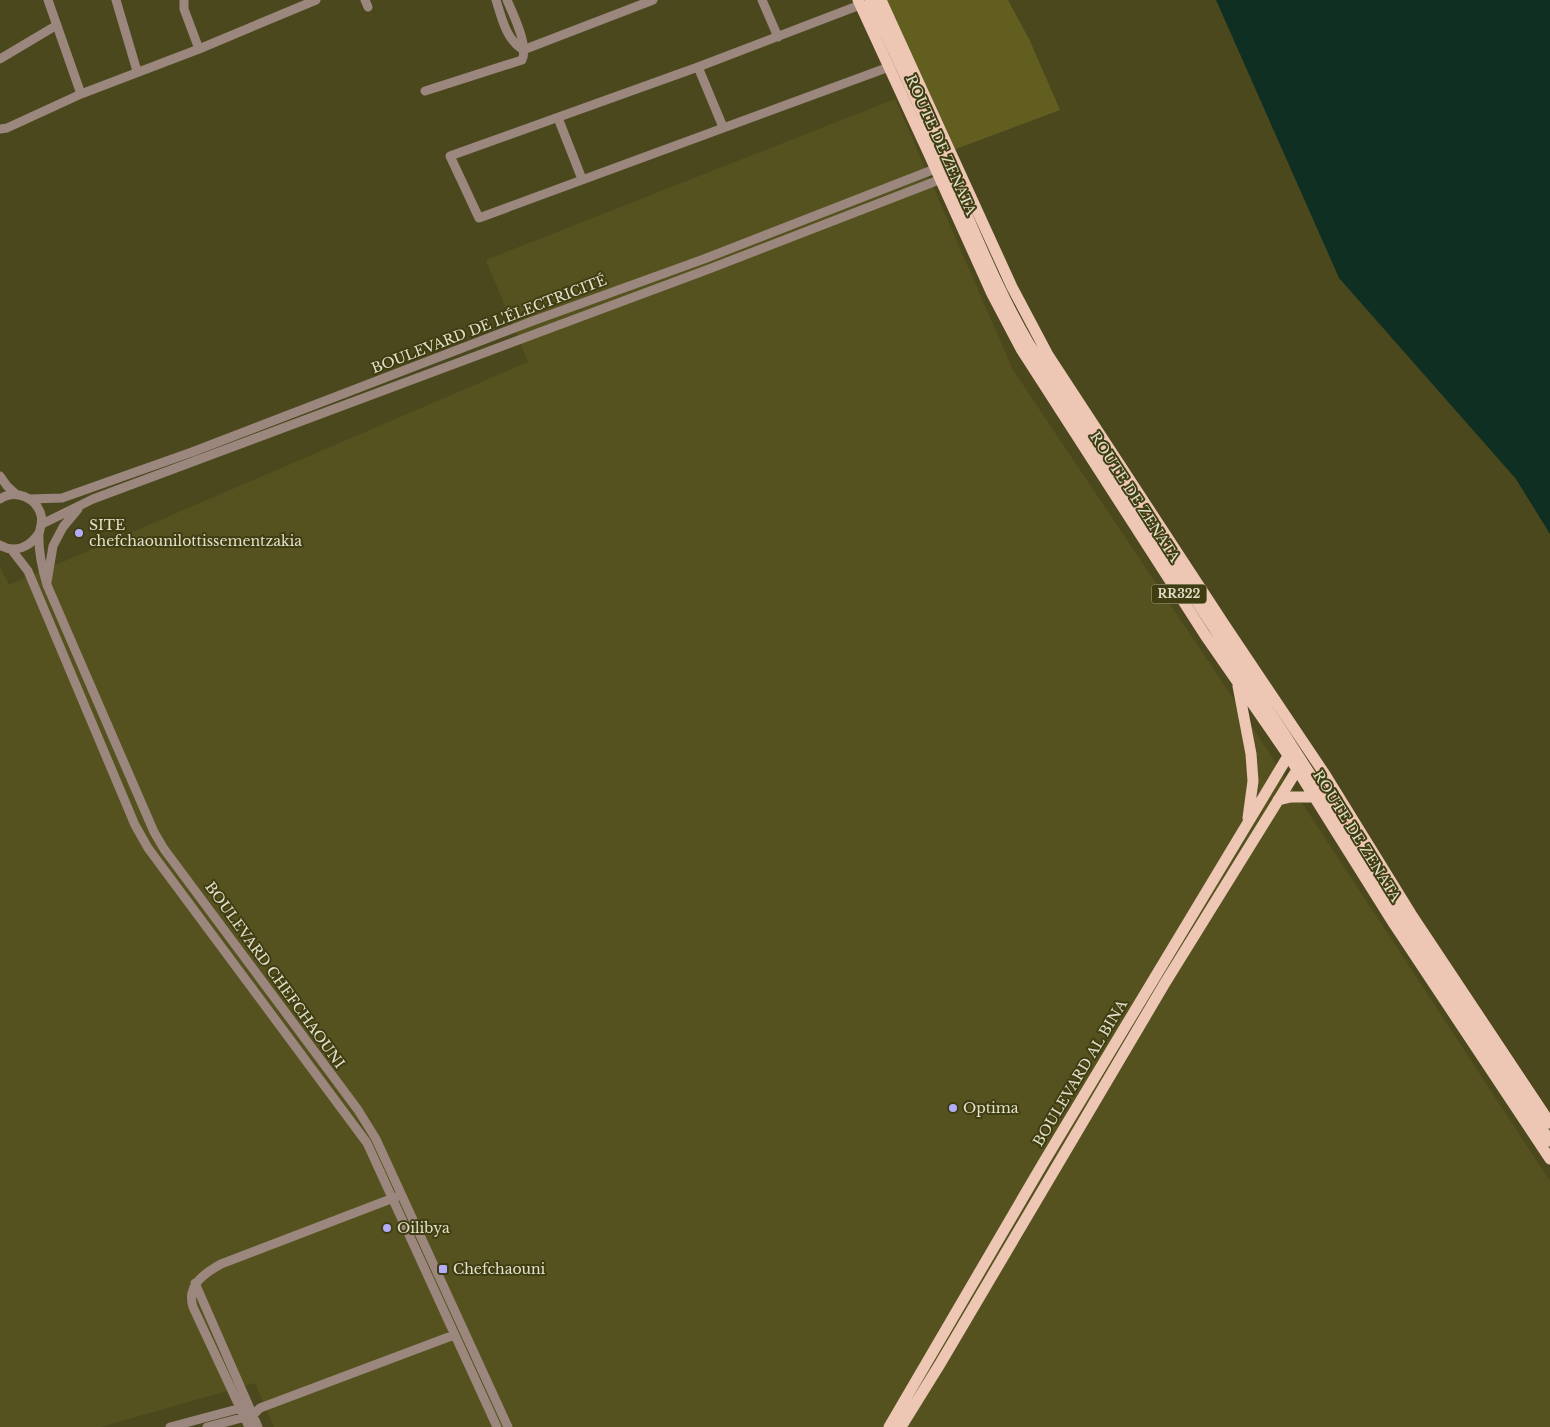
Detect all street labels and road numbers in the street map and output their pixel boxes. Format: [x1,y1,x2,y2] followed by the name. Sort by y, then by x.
[902,72,980,218] street label: ROUTE DE ZENATA
[369,271,609,377] street label: BOULEVARD DE L'ÉLECTRICITÉ
[1086,428,1184,566] street label: ROUTE DE ZENATA
[1152,584,1206,604] road number: RR322
[1309,767,1405,905] street label: ROUTE DE ZENATA
[201,878,349,1072] street label: BOULEVARD CHEFCHAOUNI
[1029,996,1131,1150] street label: BOULEVARD AL BINA

